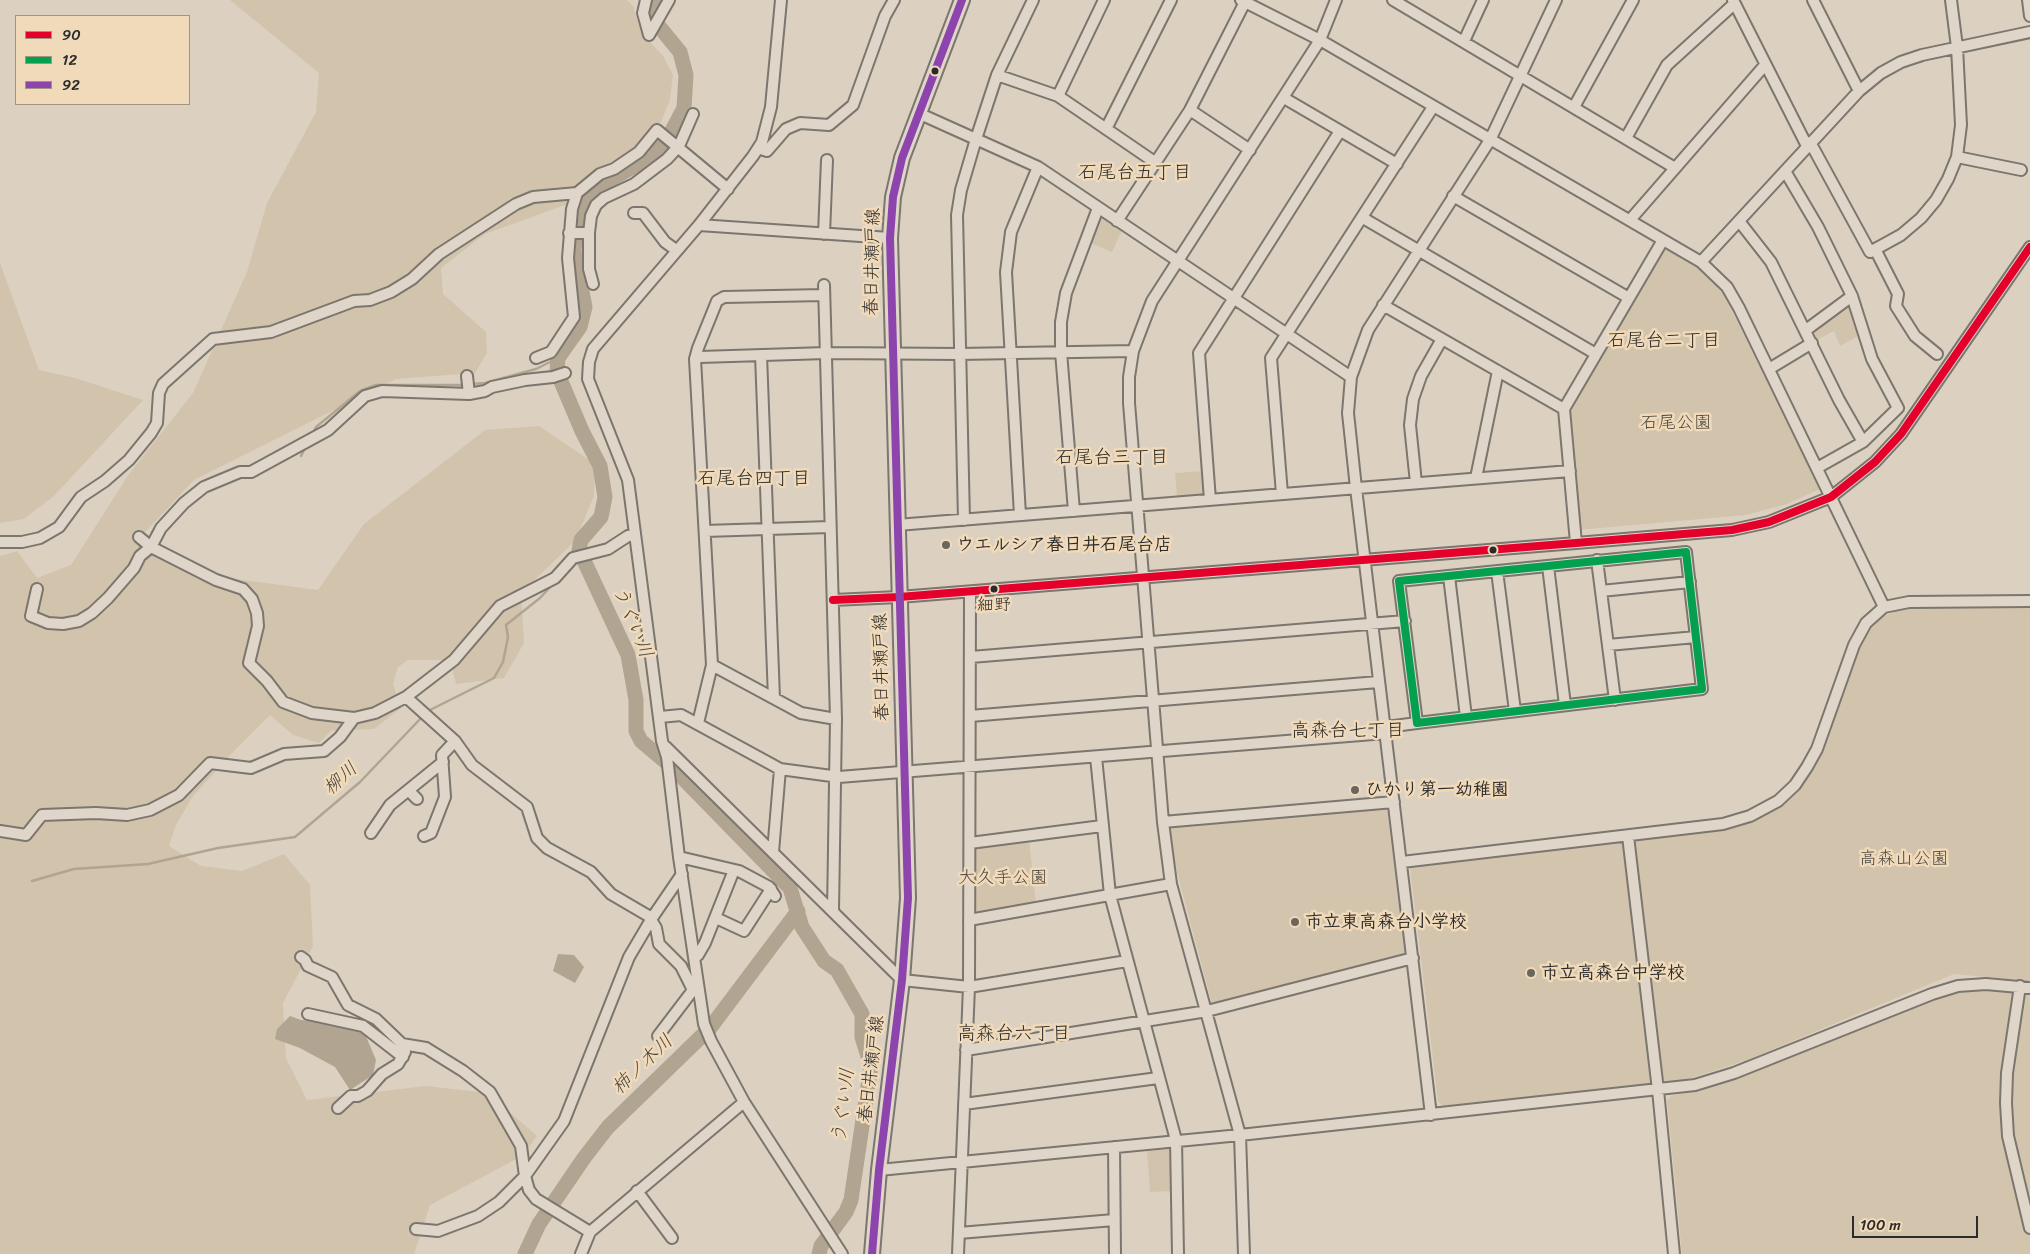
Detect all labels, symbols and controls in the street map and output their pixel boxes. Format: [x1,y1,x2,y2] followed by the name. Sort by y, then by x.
[15,15,190,105] legend
[62,22,81,48] text: 90
[62,47,77,73] text: 12
[930,66,940,76] unlabelled marker
[62,72,80,98] text: 92
[1078,162,1192,184] district label: 石尾台五丁目
[861,208,885,316] street label: 春日井瀬戸線
[1607,330,1721,352] district label: 石尾台二丁目
[1640,412,1712,434] park label: 石尾公園
[1055,447,1169,469] district label: 石尾台三丁目
[697,468,811,490] district label: 石尾台四丁目
[956,534,1172,556] place label: ウエルシア春日井石尾台店
[940,539,952,551] marker: ウエルシア春日井石尾台店
[1488,545,1498,555] unlabelled marker
[607,582,657,662] water label: うぐい川
[989,584,999,594] marker: 細野
[977,596,1011,616] place label: 細野
[870,613,894,721] street label: 春日井瀬戸線
[1291,720,1405,742] district label: 高森台七丁目
[319,758,363,800] water label: 柳川
[1365,779,1509,801] place label: ひかり第一幼稚園
[1349,784,1361,796] marker: ひかり第一幼稚園
[1859,848,1949,870] park label: 高森山公園
[958,867,1048,889] park label: 大久手公園
[1305,911,1467,933] place label: 市立東高森台小学校
[1289,916,1301,928] marker: 市立東高森台小学校
[1541,962,1685,984] place label: 市立高森台中学校
[1525,967,1537,979] marker: 市立高森台中学校
[855,1014,889,1124] street label: 春日井瀬戸線
[957,1023,1071,1045] district label: 高森台六丁目
[608,1030,678,1100] water label: 柿ノ木川
[828,1067,860,1145] water label: うぐい川
[1855,1206,1981,1238] scale bar
[1860,1212,1901,1238] text: 100 m

